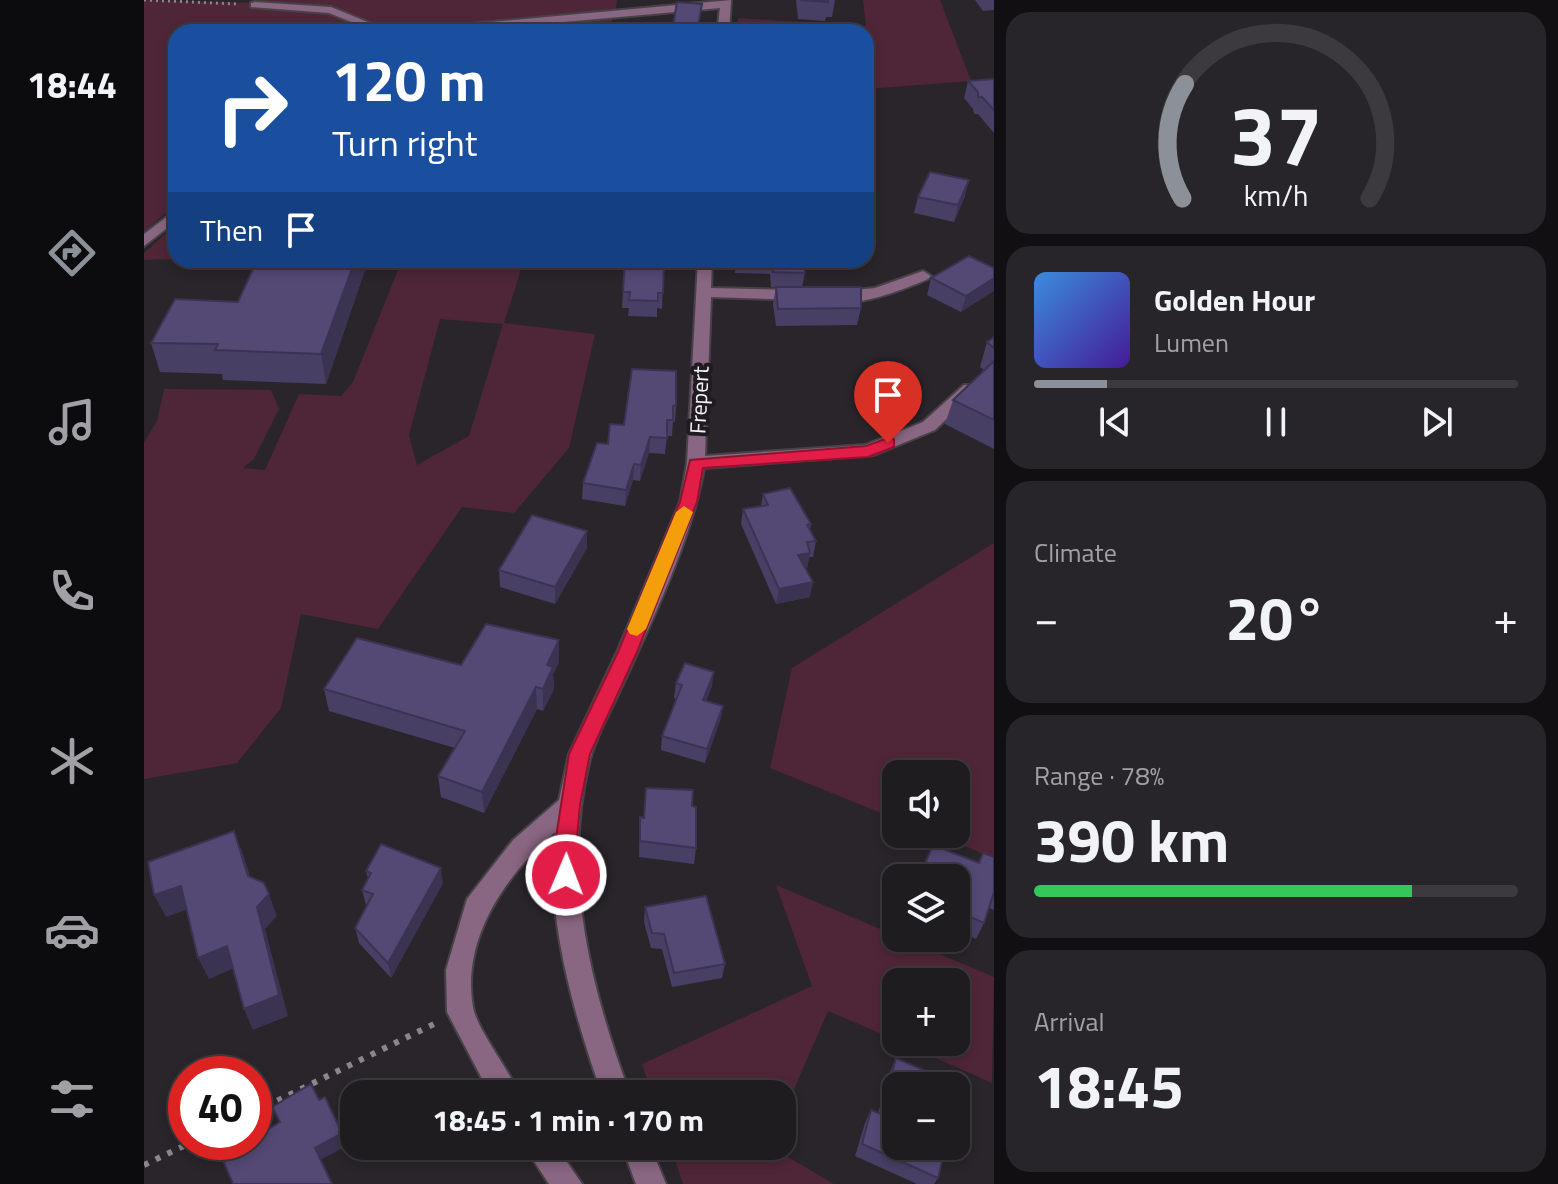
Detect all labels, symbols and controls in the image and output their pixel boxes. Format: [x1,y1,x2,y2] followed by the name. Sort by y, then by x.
[332,38,485,123] text: 120 m
[200,56,304,160] icon: right
[27,57,117,112] text: 18:44
[1229,71,1323,197] text: 37
[332,115,477,170] text: Turn right
[1244,174,1308,217] text: km/h
[200,207,263,253] text: Then
[279,208,323,252] icon: arrive
[44,225,100,281] icon: directions
[1154,277,1315,323] text: Golden Hour
[1154,323,1229,362] text: Lumen
[854,361,922,443] pin
[680,365,718,435] street label: Frepert
[866,373,910,417] icon: arrive
[44,394,100,450] icon: music
[1093,400,1137,444] icon: previous
[1254,400,1298,444] icon: pause
[1415,400,1459,444] icon: next
[1034,533,1117,572] text: Climate
[44,563,100,619] icon: phone
[1226,572,1326,663] text: 20°
[1034,584,1059,651] text: −
[1493,584,1518,651] text: +
[44,733,100,789] icon: climate
[1034,756,1164,795] text: Range · 78%
[882,760,970,1160] map controls
[882,760,970,848] button: sound
[1034,794,1229,885] text: 390 km
[524,833,608,917] position arrow
[882,864,970,952] button: layers
[44,902,100,958] icon: car
[882,968,970,1056] button: +
[1034,1002,1105,1041] text: Arrival
[1034,1040,1184,1131] text: 18:45
[168,1056,272,1160] speed limit sign: 40
[44,1071,100,1127] icon: filters
[882,1072,970,1160] button: −
[432,1097,704,1143] text: 18:45 · 1 min · 170 m

